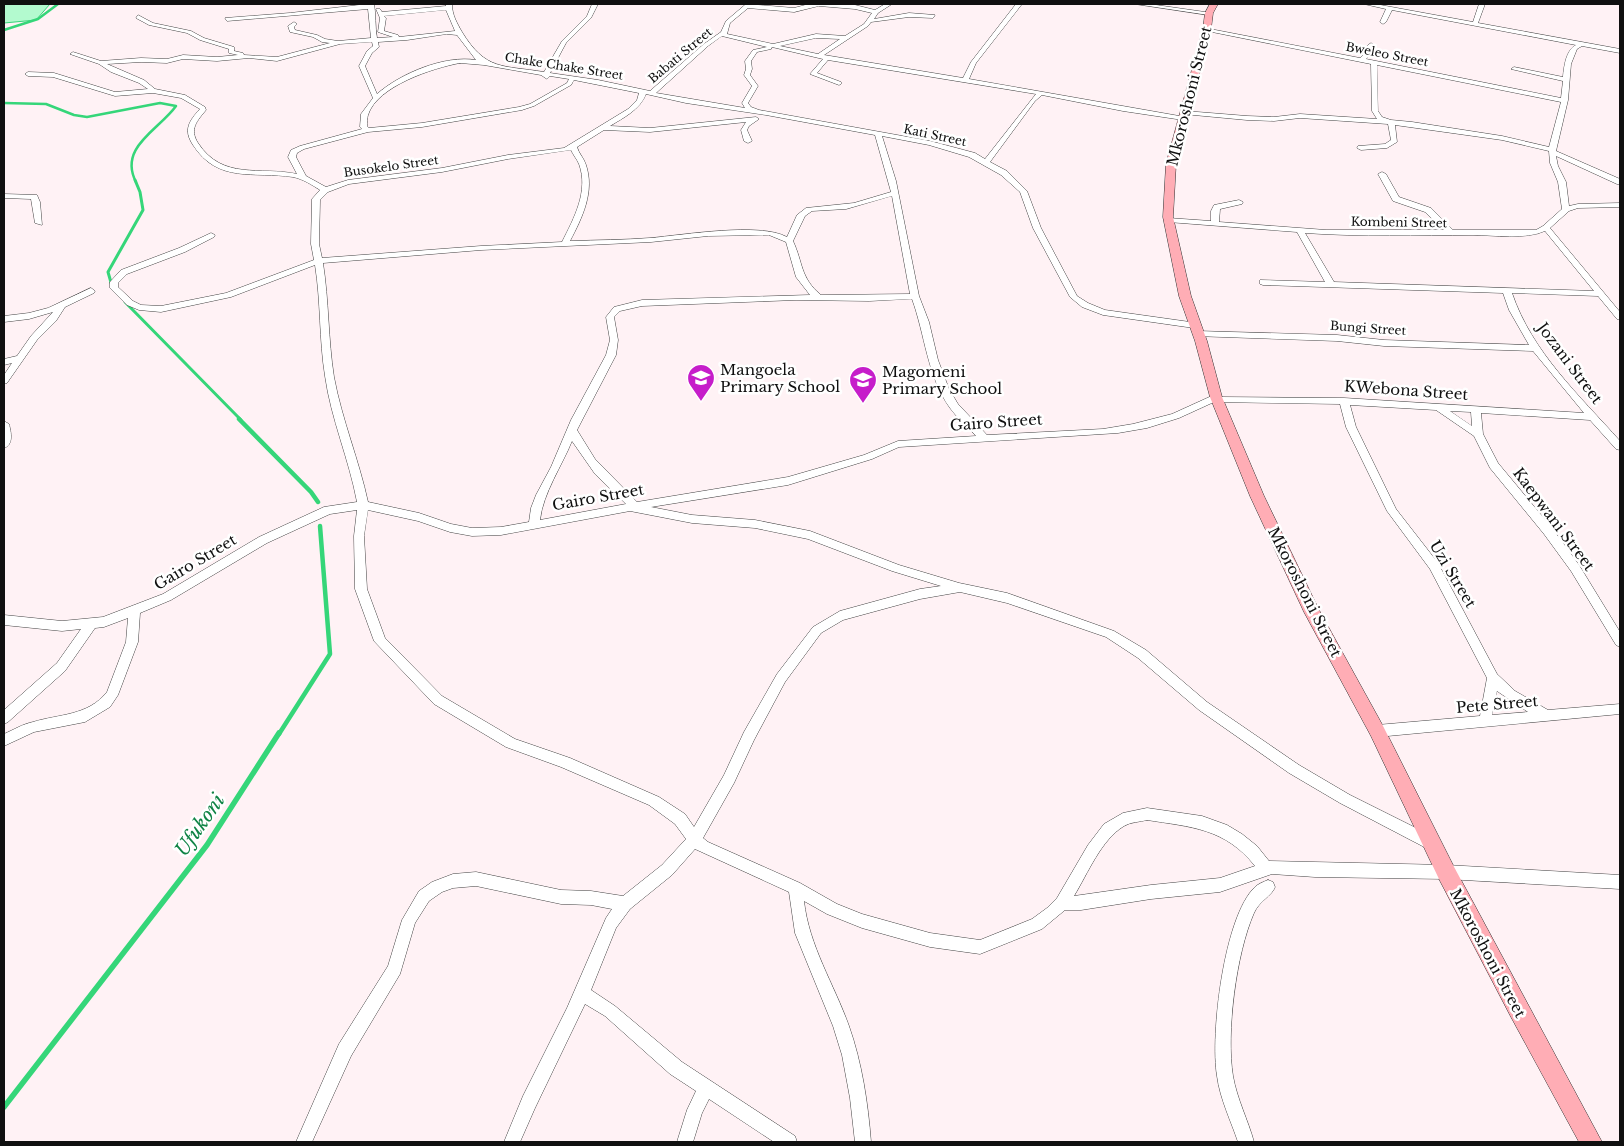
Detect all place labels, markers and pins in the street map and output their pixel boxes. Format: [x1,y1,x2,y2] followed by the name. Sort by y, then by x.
[720,360,840,396] place label: Mangoela Primary School
[882,362,1002,398] place label: Magomeni Primary School
[686,363,716,402] school or university icon: Mangoela Primary School
[848,365,878,404] school or university icon: Magomeni Primary School

